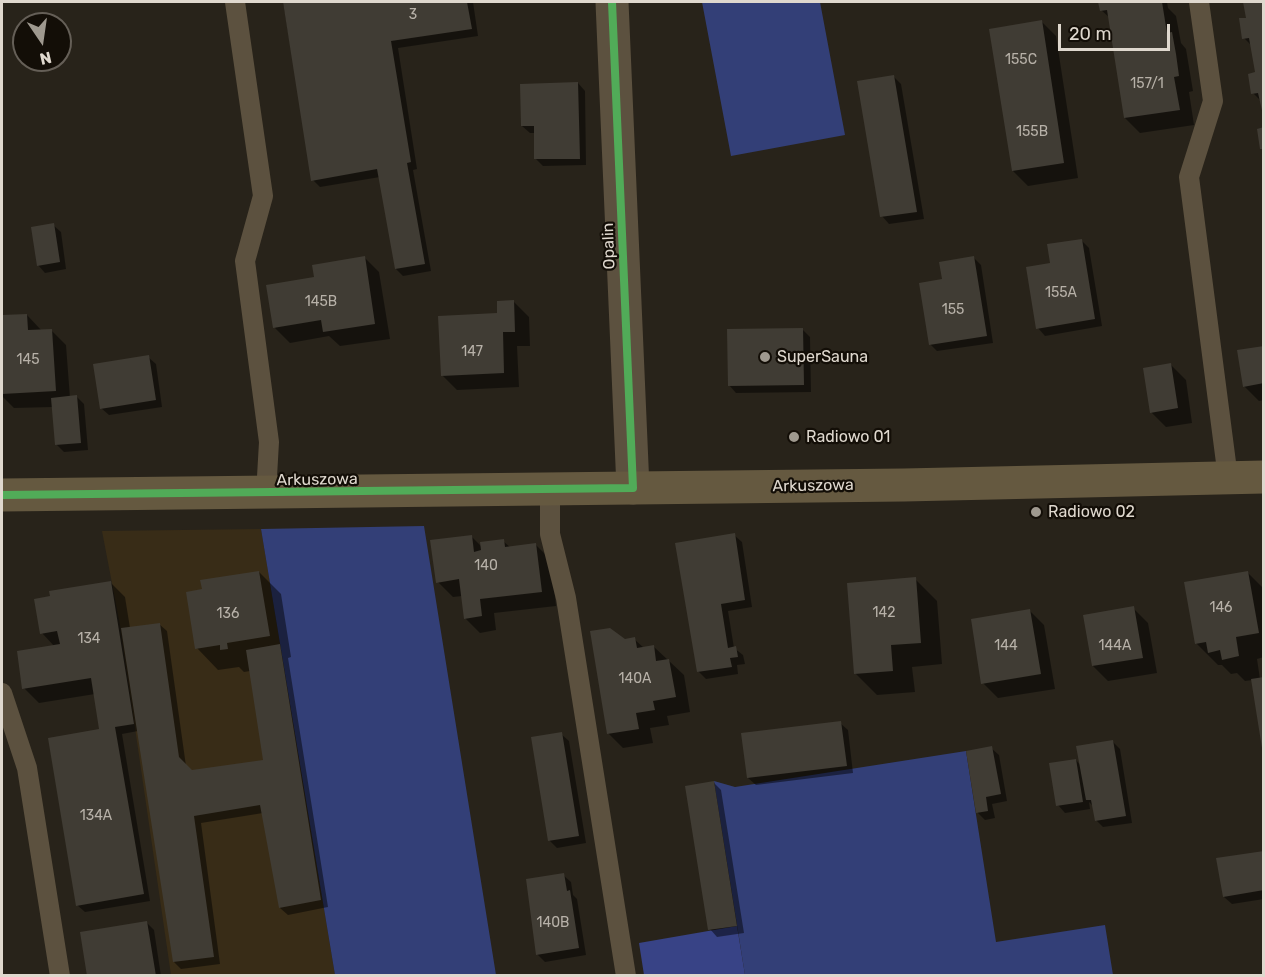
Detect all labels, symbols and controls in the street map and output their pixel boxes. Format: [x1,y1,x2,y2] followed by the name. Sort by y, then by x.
[409,7,417,23] house number: 3
[12,12,72,72] north arrow
[1061,12,1174,50] scale bar
[1069,23,1111,45] text: 20 m
[38,48,53,69] text: N
[1005,52,1037,68] house number: 155C
[1130,76,1164,92] house number: 157/1
[1016,124,1048,140] house number: 155B
[599,222,619,270] street label: Opalin
[1045,285,1077,301] house number: 155A
[305,294,337,310] house number: 145B
[942,302,964,318] house number: 155
[461,344,483,360] house number: 147
[777,347,868,367] place label: SuperSauna
[758,350,772,364] marker: SuperSauna
[16,352,40,368] house number: 145
[806,427,890,447] place label: Radiowo 01
[787,430,801,444] marker: Radiowo 01
[276,470,358,490] street label: Arkuszowa
[772,476,854,496] street label: Arkuszowa
[1048,502,1135,522] place label: Radiowo 02
[1029,505,1043,519] marker: Radiowo 02
[474,558,498,574] house number: 140
[1209,600,1233,616] house number: 146
[873,605,895,621] house number: 142
[217,606,239,622] house number: 136
[77,631,101,647] house number: 134
[994,638,1018,654] house number: 144
[1099,638,1131,654] house number: 144A
[619,671,651,687] house number: 140A
[80,808,112,824] house number: 134A
[537,915,569,931] house number: 140B

